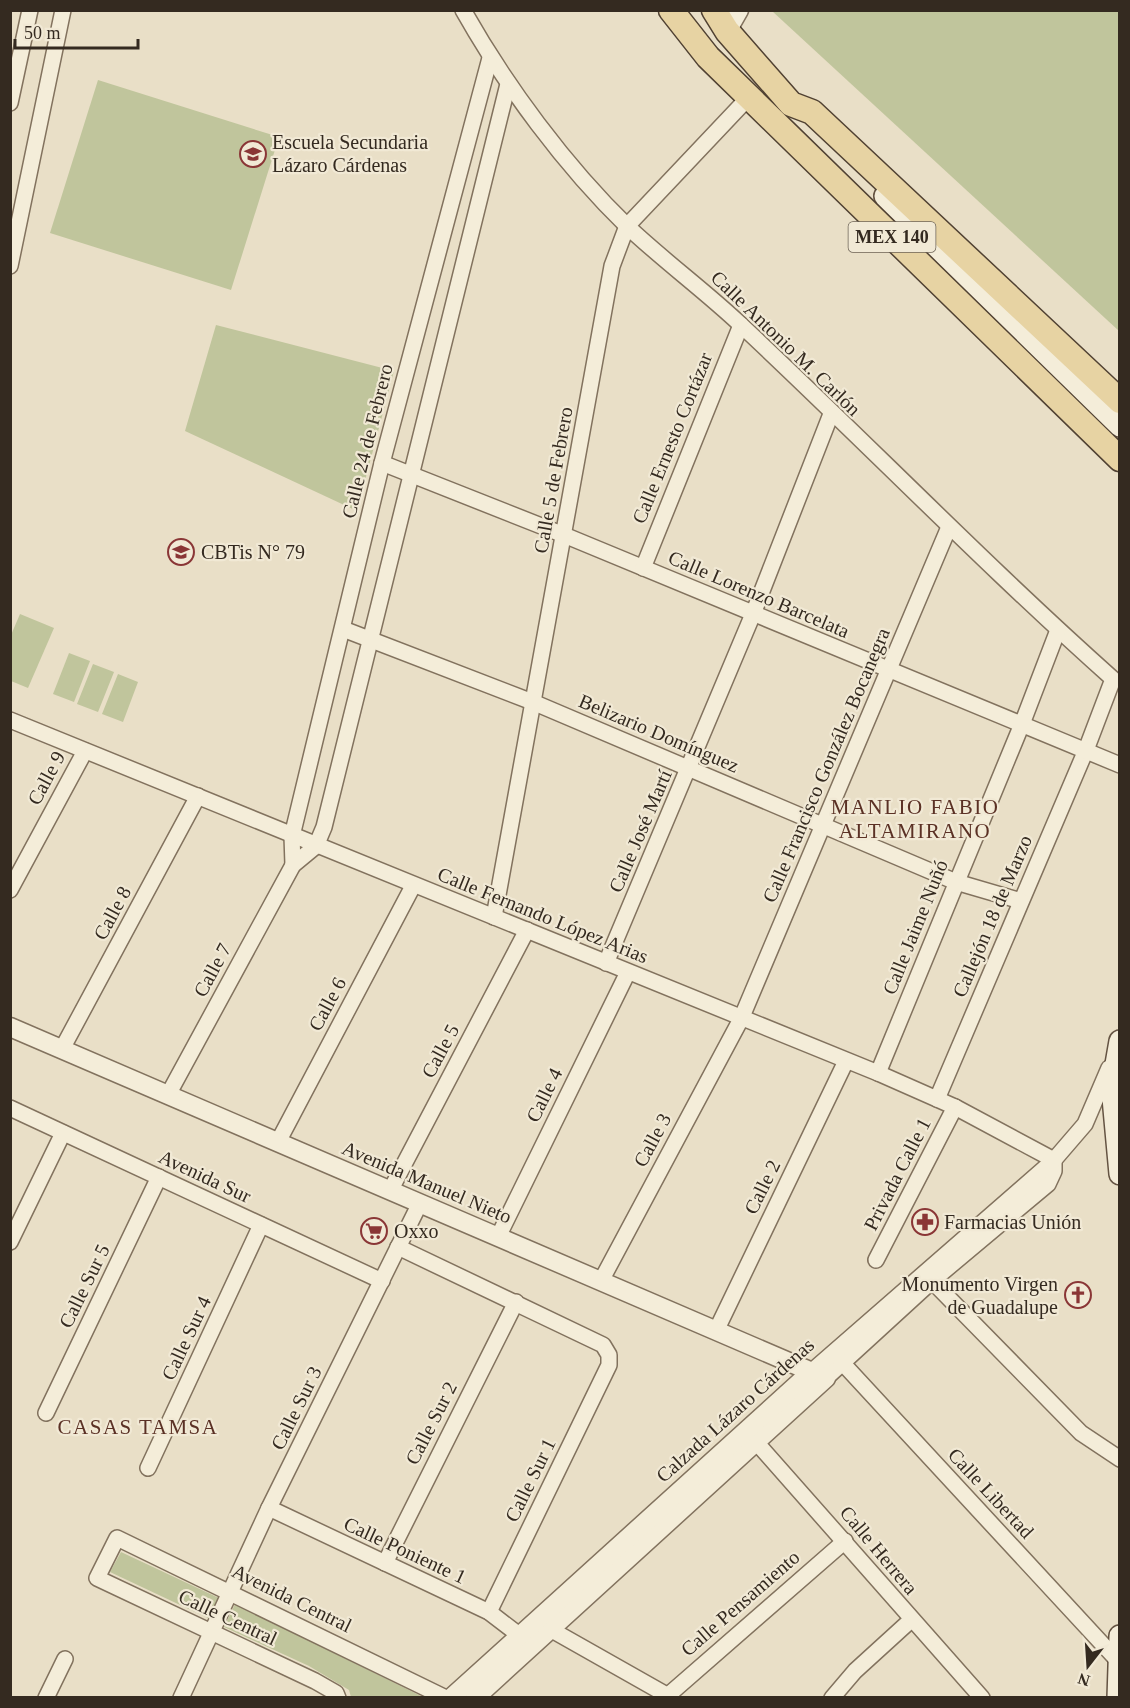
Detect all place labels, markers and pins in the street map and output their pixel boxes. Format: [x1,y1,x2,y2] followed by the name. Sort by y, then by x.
[272,131,428,176] place label: Escuela Secundaria Lázaro Cárdenas
[238,139,268,169] school or university icon: Escuela Secundaria Lázaro Cárdenas
[166,537,196,567] school or university icon: CBTis N° 79
[201,541,305,563] place label: CBTis N° 79
[910,1207,940,1237] pharmacy icon: Farmacias Unión
[944,1211,1081,1233] place label: Farmacias Unión
[359,1216,389,1246] supermarket icon: Oxxo
[394,1220,438,1242] place label: Oxxo
[902,1273,1058,1319] place label: Monumento Virgen de Guadalupe
[1063,1280,1093,1310] church icon: Monumento Virgen de Guadalupe

